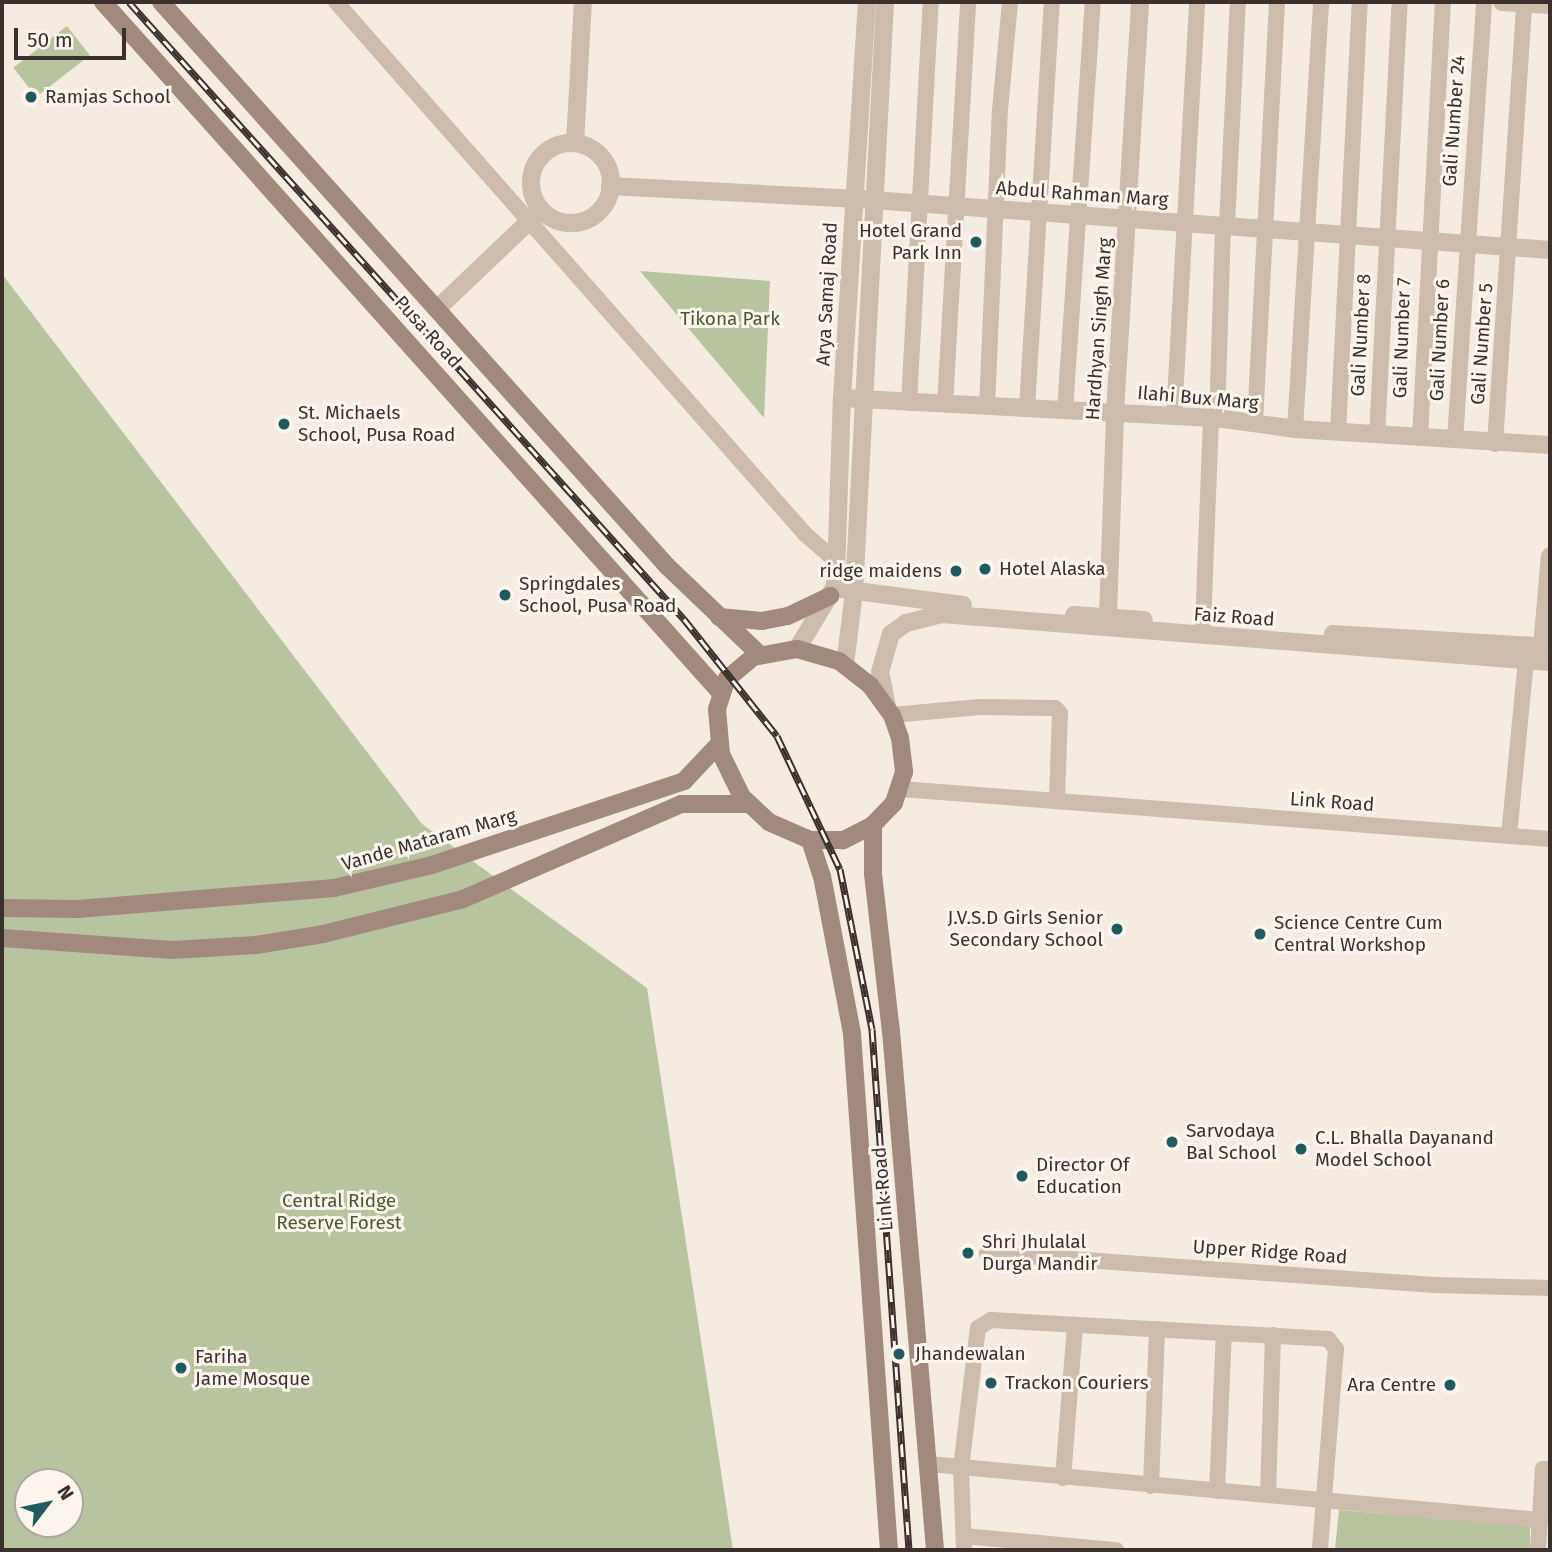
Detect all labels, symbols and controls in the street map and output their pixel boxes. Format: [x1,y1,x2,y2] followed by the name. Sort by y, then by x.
[18,14,130,58] scale bar
[27,27,73,53] text: 50 m
[1438,55,1470,187] street label: Gali Number 24
[45,86,171,108] place label: Ramjas School
[23,89,39,105] marker: Ramjas School
[995,177,1169,211] street label: Abdul Rahman Marg
[859,220,962,264] place label: Hotel Grand Park Inn
[812,222,842,366] street label: Arya Samaj Road
[968,234,984,250] marker: Hotel Grand Park Inn
[1081,237,1117,421] street label: Hardhyan Singh Marg
[1346,273,1376,397] street label: Gali Number 8
[1388,277,1416,399] street label: Gali Number 7
[1425,278,1455,402] street label: Gali Number 6
[1466,282,1498,406] street label: Gali Number 5
[390,291,466,373] street label: Pusa Road
[680,308,780,330] park label: Tikona Park
[1136,381,1260,415] street label: Ilahi Bux Marg
[298,402,455,446] place label: St. Michaels School, Pusa Road
[276,416,292,432] marker: St. Michaels School, Pusa Road
[999,558,1106,580] place label: Hotel Alaska
[819,560,942,582] place label: ridge maidens
[977,561,993,577] marker: Hotel Alaska
[948,563,964,579] marker: ridge maidens
[519,573,676,617] place label: Springdales School, Pusa Road
[497,587,513,603] marker: Springdales School, Pusa Road
[1193,603,1275,631] street label: Faiz Road
[1289,788,1375,816] street label: Link Road
[339,804,519,876] street label: Vande Mataram Marg
[947,907,1103,951] place label: J.V.S.D Girls Senior Secondary School
[1274,912,1443,956] place label: Science Centre Cum Central Workshop
[1109,921,1125,937] marker: J.V.S.D Girls Senior Secondary School
[1252,926,1268,942] marker: Science Centre Cum Central Workshop
[1186,1120,1277,1164] place label: Sarvodaya Bal School
[1315,1127,1494,1171] place label: C.L. Bhalla Dayanand Model School
[1164,1134,1180,1150] marker: Sarvodaya Bal School
[1293,1141,1309,1157] marker: C.L. Bhalla Dayanand Model School
[868,1146,898,1232] street label: Link Road
[1036,1154,1129,1198] place label: Director Of Education
[1014,1168,1030,1184] marker: Director Of Education
[276,1190,402,1234] park label: Central Ridge Reserve Forest
[982,1231,1098,1275] place label: Shri Jhulalal Durga Mandir
[1192,1235,1348,1269] street label: Upper Ridge Road
[960,1245,976,1261] marker: Shri Jhulalal Durga Mandir
[915,1343,1026,1365] place label: Jhandewalan
[889,1344,909,1364] marker: Jhandewalan
[195,1346,310,1390] place label: Fariha Jame Mosque
[173,1360,189,1376] marker: Fariha Jame Mosque
[1005,1372,1149,1394] place label: Trackon Couriers
[1347,1374,1436,1396] place label: Ara Centre
[983,1375,999,1391] marker: Trackon Couriers
[1442,1377,1458,1393] marker: Ara Centre
[14,1468,84,1538] north arrow
[52,1481,79,1504] text: N

